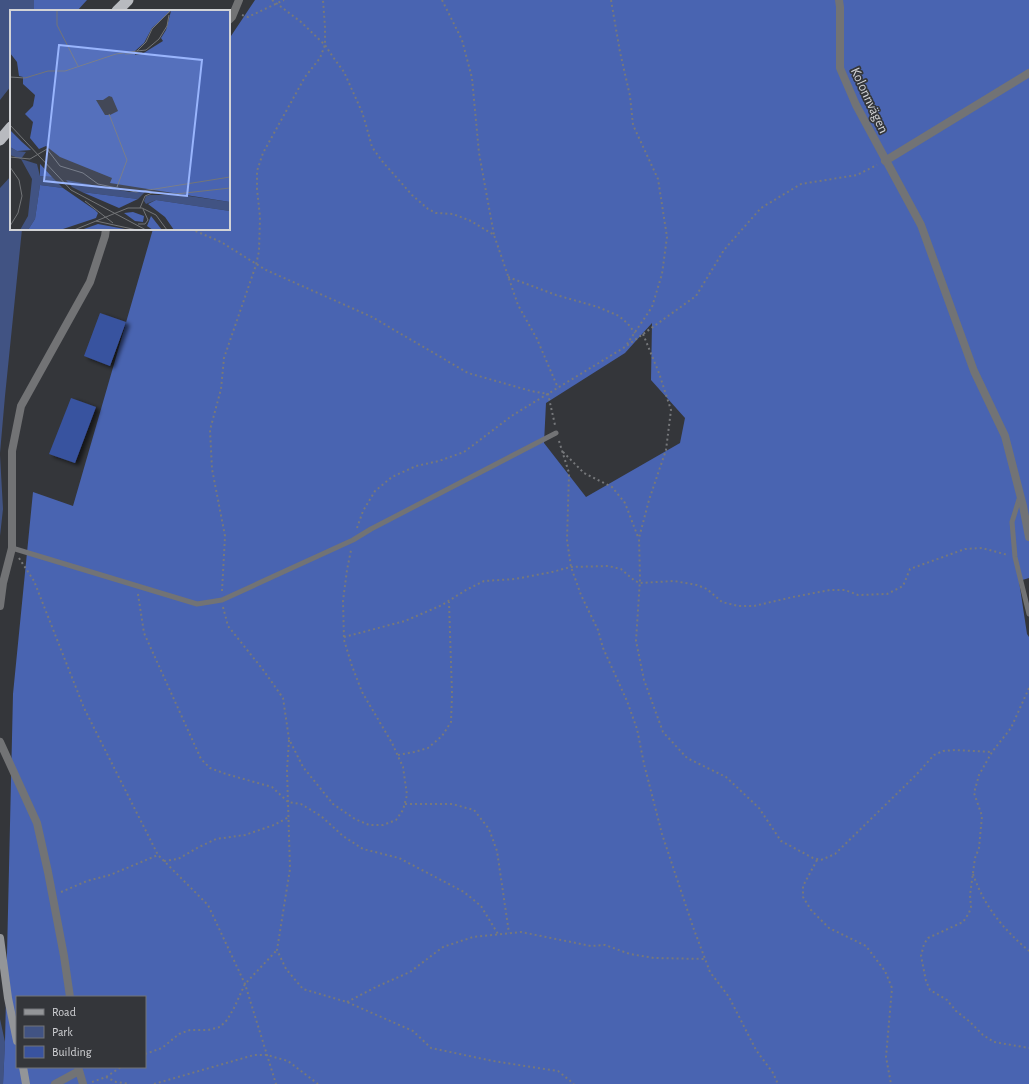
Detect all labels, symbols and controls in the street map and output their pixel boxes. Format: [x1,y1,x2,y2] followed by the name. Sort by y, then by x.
[10,10,230,230] inset map
[848,65,890,136] street label: Kolonnvägen
[16,996,146,1068] legend
[52,1006,76,1018] text: Road
[52,1026,73,1038] text: Park
[52,1046,92,1058] text: Building

